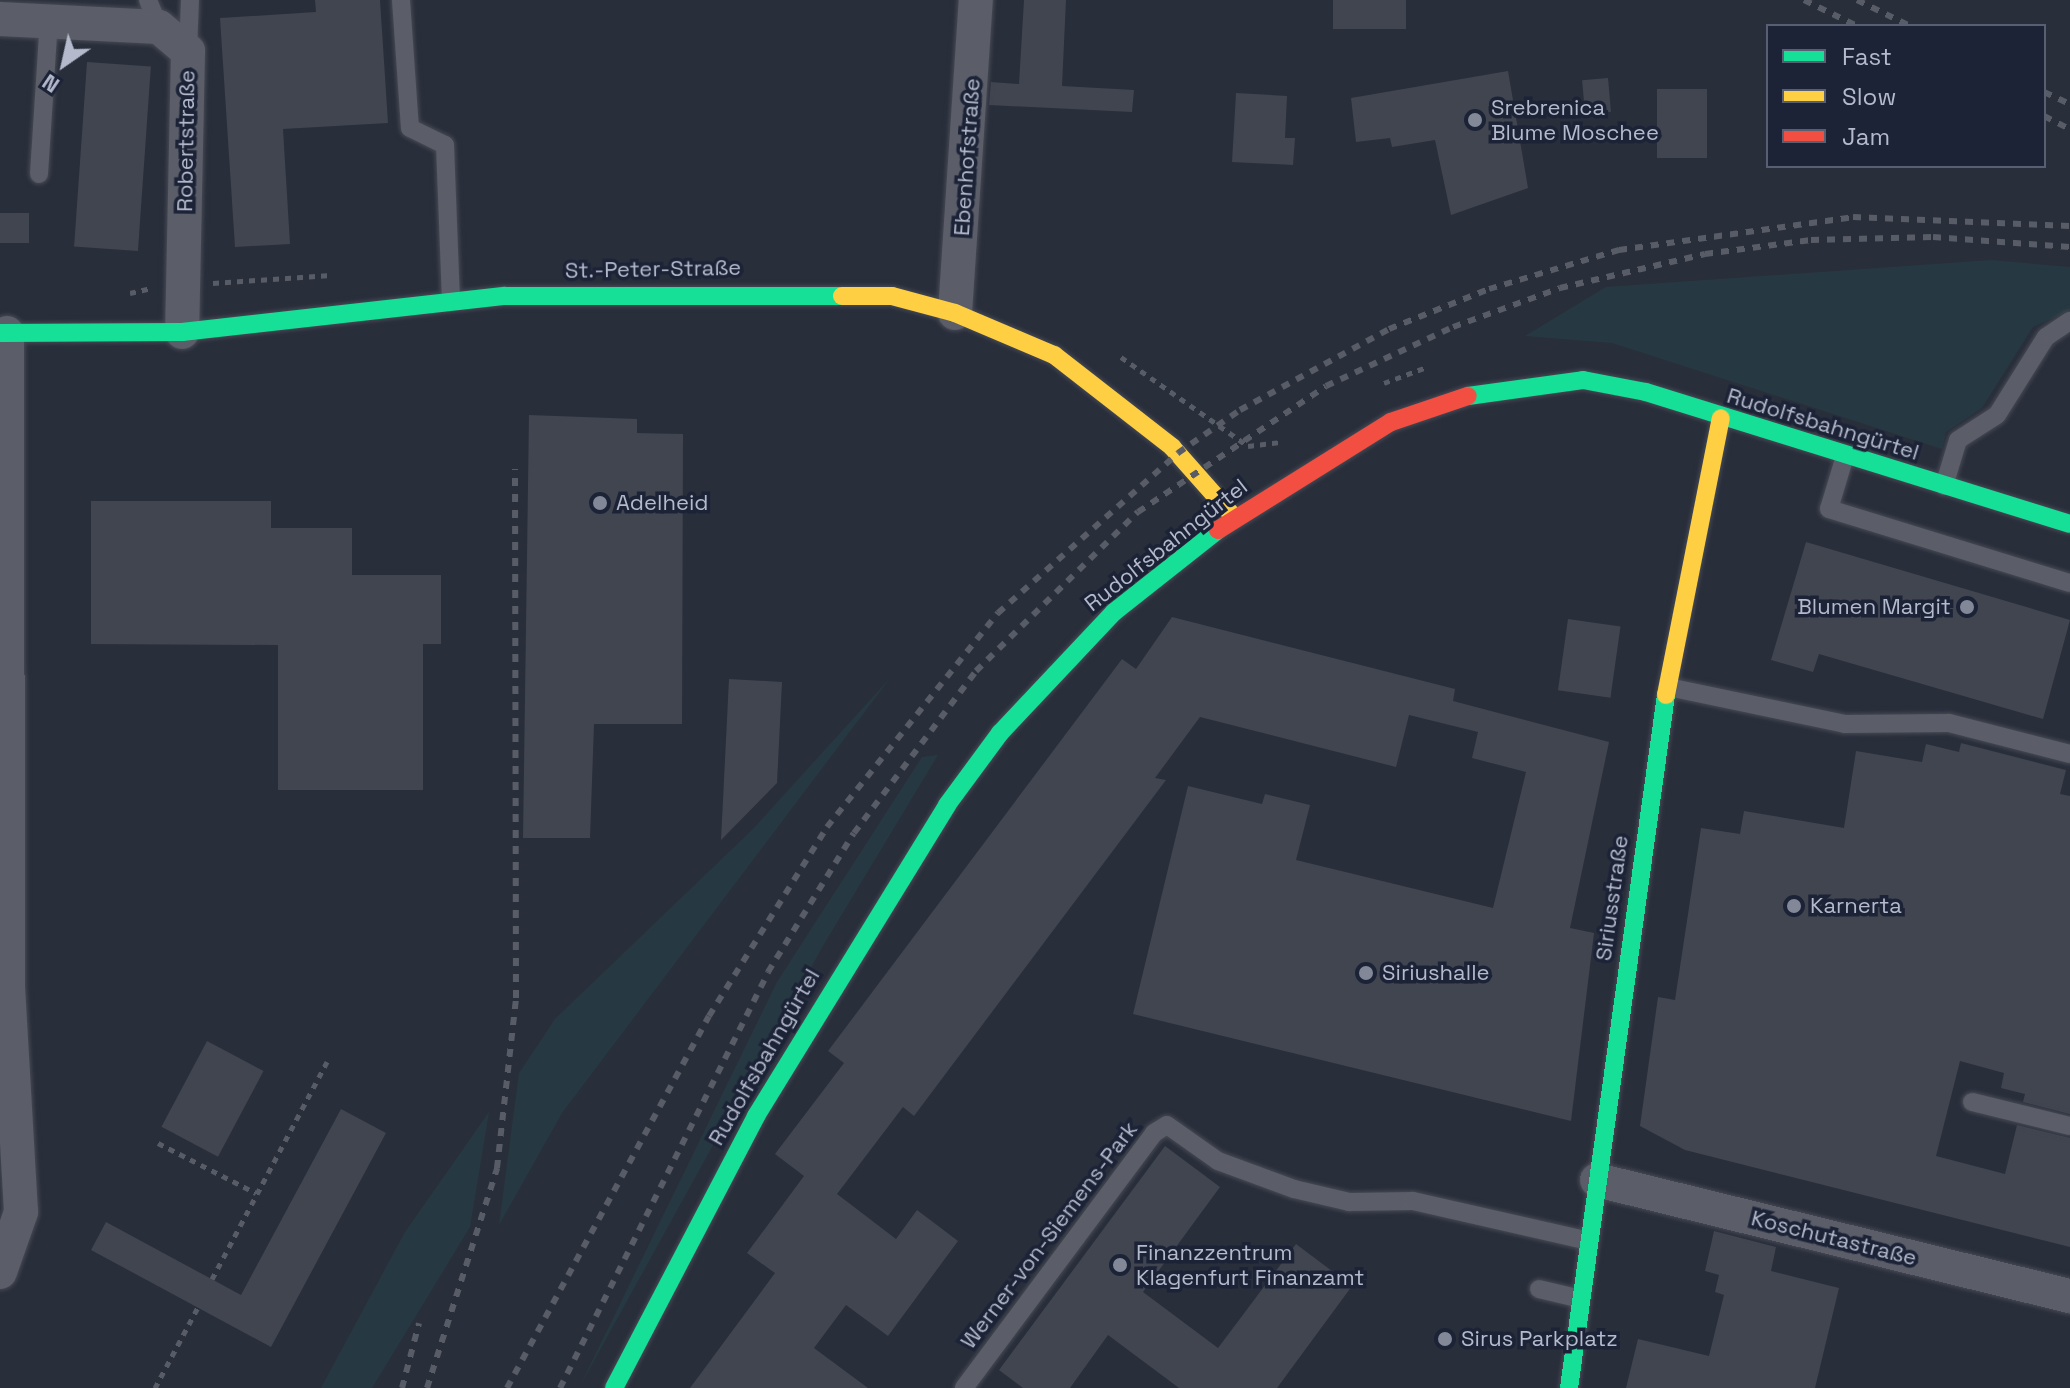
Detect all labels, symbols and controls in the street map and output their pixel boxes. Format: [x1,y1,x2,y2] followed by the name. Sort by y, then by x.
[24,24,104,104] north arrow
[1766,24,2046,168] legend
[1842,41,1892,72] text: Fast
[37,68,65,100] text: N
[172,70,200,212] street label: Robertstraße
[948,77,986,237] street label: Ebenhofstraße
[1842,81,1896,112] text: Slow
[1491,94,1659,146] place label: Srebrenica Blume Moschee
[1466,111,1484,129] marker: Srebrenica Blume Moschee
[1842,121,1890,152] text: Jam
[565,254,741,284] street label: St.-Peter-Straße
[1724,382,1922,466] street label: Rudolfsbahngürtel
[1079,473,1253,617] street label: Rudolfsbahngürtel
[616,490,709,516] place label: Adelheid
[591,494,609,512] marker: Adelheid
[1797,594,1951,620] place label: Blumen Margit
[1958,598,1976,616] marker: Blumen Margit
[1590,834,1634,962] street label: Siriusstraße
[1810,893,1902,919] place label: Karnerta
[1785,897,1803,915] marker: Karnerta
[1382,960,1490,986] place label: Siriushalle
[703,964,825,1150] street label: Rudolfsbahngürtel
[1357,964,1375,982] marker: Siriushalle
[955,1116,1143,1354] street label: Werner-von-Siemens-Park
[1749,1205,1919,1271] street label: Koschutastraße
[1136,1239,1364,1290] place label: Finanzzentrum Klagenfurt Finanzamt
[1111,1256,1129,1274] marker: Finanzzentrum Klagenfurt Finanzamt
[1461,1326,1618,1352] place label: Sirus Parkplatz
[1436,1330,1454,1348] marker: Sirus Parkplatz

